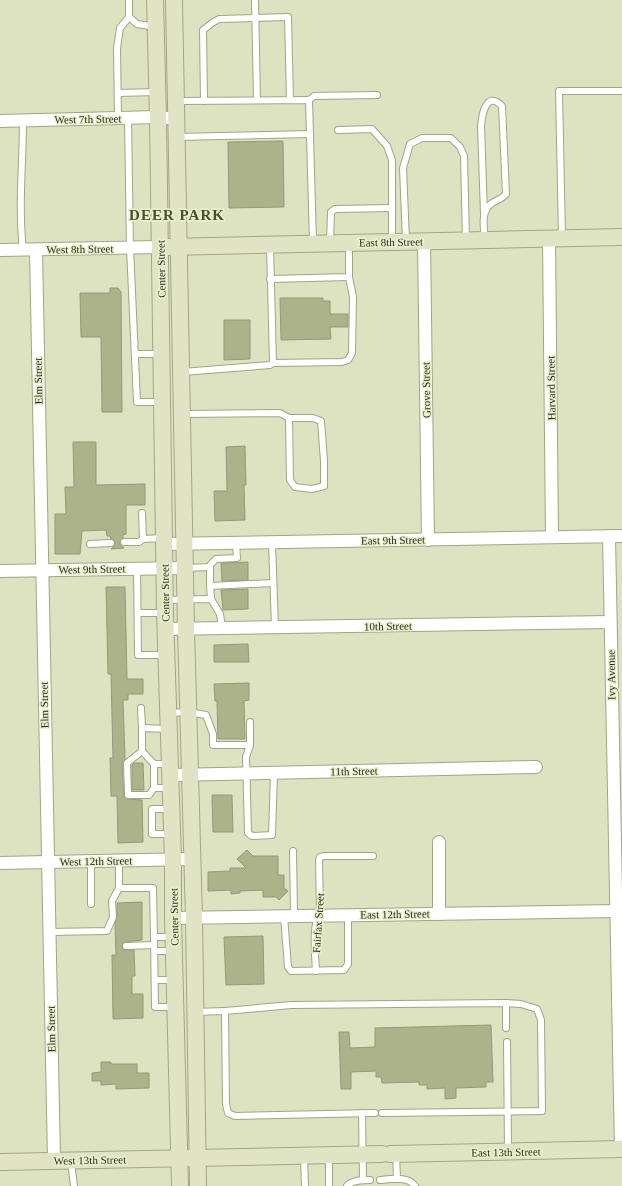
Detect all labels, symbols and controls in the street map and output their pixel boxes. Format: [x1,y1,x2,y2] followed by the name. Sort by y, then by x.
[54,112,122,126] street label: West 7th Street
[129,207,225,223] district label: DEER PARK
[359,235,423,249] street label: East 8th Street
[154,240,168,298] street label: Center Street
[46,242,114,256] street label: West 8th Street
[544,356,558,420] street label: Harvard Street
[32,358,44,404] street label: Elm Street
[420,362,432,418] street label: Grove Street
[361,533,425,547] street label: East 9th Street
[58,562,126,576] street label: West 9th Street
[158,564,172,622] street label: Center Street
[364,620,412,632] street label: 10th Street
[605,650,617,700] street label: Ivy Avenue
[38,682,50,728] street label: Elm Street
[330,765,378,777] street label: 11th Street
[60,854,132,868] street label: West 12th Street
[167,888,181,946] street label: Center Street
[310,893,326,953] street label: Fairfax Street
[360,907,430,921] street label: East 12th Street
[45,1006,57,1052] street label: Elm Street
[471,1145,541,1159] street label: East 13th Street
[54,1153,126,1167] street label: West 13th Street

